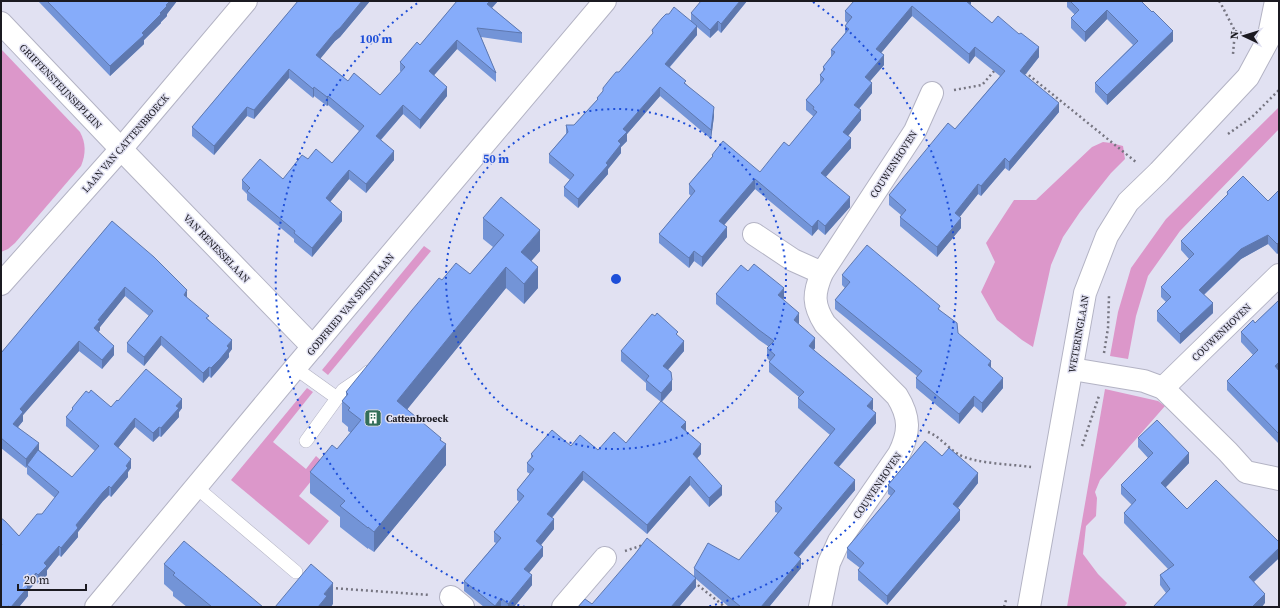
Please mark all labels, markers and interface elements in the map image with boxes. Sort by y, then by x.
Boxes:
north arrow [1224,16,1264,56]
text: 100 m [360,31,393,47]
text: N [1227,31,1242,40]
street label: GRIFFENSTEIJNSEPLEIN [17,41,105,132]
street label: LAAN VAN CATTENBROECK [79,91,172,195]
street label: COUWENHOVEN [867,128,920,200]
text: 50 m [483,151,509,167]
street label: VAN RENESSELAAN [181,211,253,285]
street label: GODFRIED VAN SEIJSTLAAN [304,251,397,358]
centre of rings [609,272,623,286]
street label: WETERINGLAAN [1065,294,1092,374]
street label: COUWENHOVEN [1189,301,1254,364]
building icon: Cattenbroeck [363,408,383,428]
place label: Cattenbroeck [386,412,448,425]
street label: COUWENHOVEN [850,449,905,521]
scale bar [18,566,86,592]
text: 20 m [24,572,50,588]

